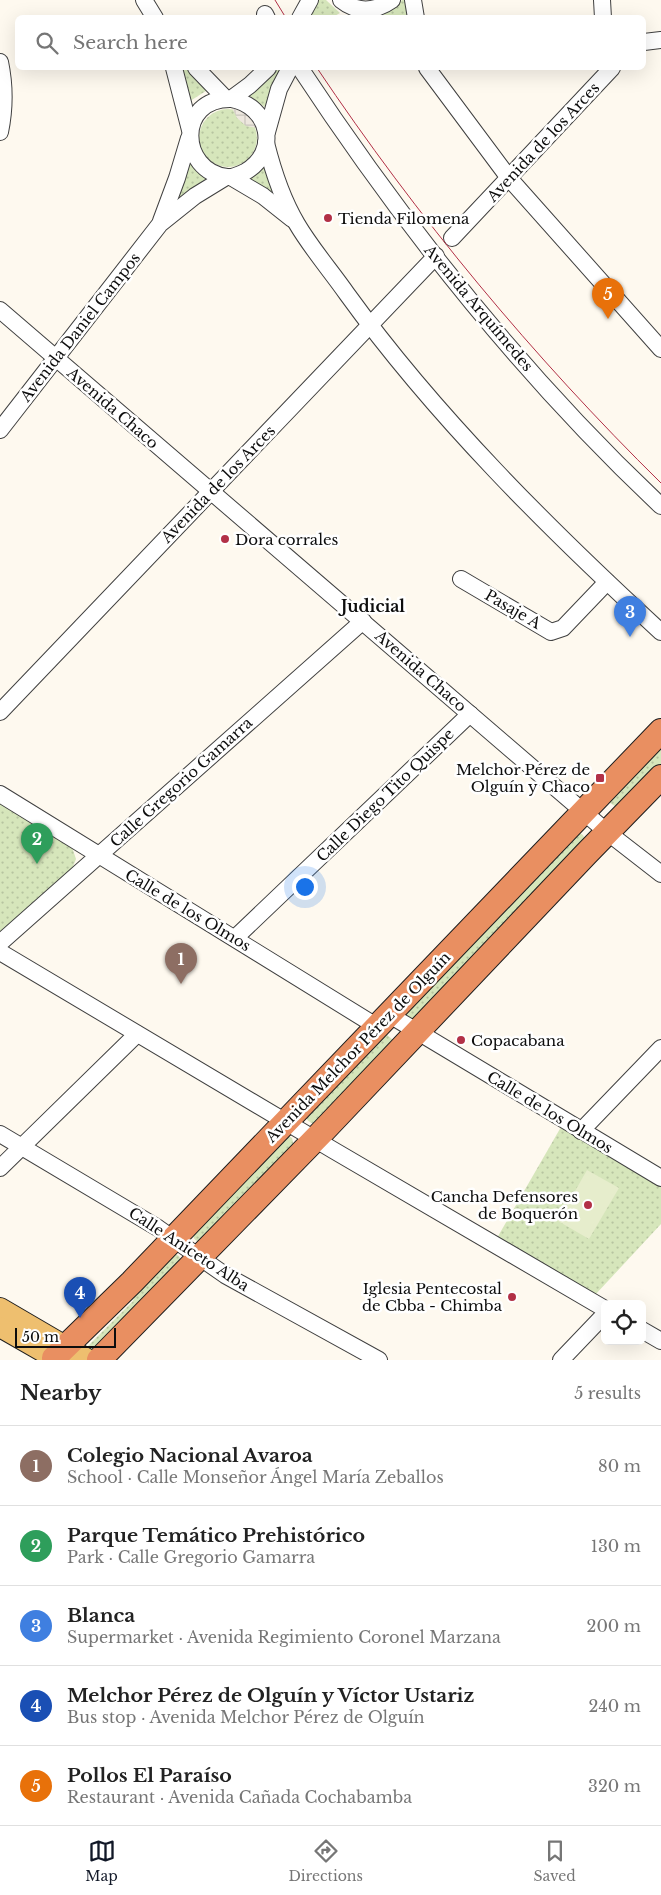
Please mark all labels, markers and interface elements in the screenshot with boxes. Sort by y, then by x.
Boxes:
search box [15,15,646,70]
icon: search [33,29,61,57]
text: Search here [73,31,188,54]
street label: Avenida de los Arces [482,78,603,206]
place label: Tienda Filomena [338,209,470,228]
marker: Tienda Filomena [322,212,334,224]
street label: Avenida Arquímedes [420,240,538,375]
street label: Avenida Daniel Campos [15,248,144,406]
pin: 5 [592,278,624,319]
street label: Avenida Chaco [63,363,163,453]
street label: Avenida de los Arces [156,421,279,548]
place label: Dora corrales [235,530,339,549]
marker: Dora corrales [219,533,231,545]
street label: Pasaje A [481,585,545,633]
district label: Judicial [338,596,405,616]
pin: 3 [614,596,646,637]
street label: Avenida Chaco [371,626,471,716]
street label: Calle Gregorio Gamarra [106,713,257,851]
street label: Calle Diego Tito Quispe [312,724,458,866]
place label: Melchor Pérez de Olguín y Chaco [456,760,590,796]
marker: Melchor Pérez de Olguín y Chaco [594,772,606,784]
pin: 2 [21,823,53,864]
street label: Calle de los Olmos [122,865,255,955]
your location [292,874,318,900]
pin: 1 [165,943,197,984]
street label: Avenida Melchor Pérez de Olguín [261,948,454,1147]
place label: Copacabana [471,1031,565,1050]
marker: Copacabana [455,1034,467,1046]
street label: Calle de los Olmos [484,1067,617,1157]
place label: Cancha Defensores de Boquerón [431,1187,578,1223]
marker: Cancha Defensores de Boquerón [582,1199,594,1211]
street label: Calle Aniceto Alba [125,1203,253,1295]
pin: 4 [64,1277,96,1318]
place label: Iglesia Pentecostal de Cbba - Chimba [362,1279,503,1315]
marker: Iglesia Pentecostal de Cbba - Chimba [506,1291,518,1303]
map controls [601,1300,646,1345]
button: locate [601,1300,646,1345]
scale bar [15,1325,116,1348]
text: 50 m [22,1328,59,1346]
text: Nearby [20,1380,101,1406]
text: 5 results [574,1383,641,1403]
text: Colegio Nacional Avaroa [67,1444,313,1467]
text: 1 [33,1456,39,1476]
text: 80 m [598,1456,641,1476]
text: School · Calle Monseñor Ángel María Zeballos [67,1467,444,1487]
text: Parque Temático Prehistórico [67,1524,365,1547]
text: 2 [31,1536,41,1556]
text: 130 m [591,1536,641,1556]
text: Park · Calle Gregorio Gamarra [67,1547,315,1567]
text: Blanca [67,1604,135,1627]
text: 3 [31,1616,41,1636]
text: 200 m [587,1616,641,1636]
text: Supermarket · Avenida Regimiento Coronel Marzana [67,1627,501,1647]
text: Melchor Pérez de Olguín y Víctor Ustariz [67,1684,474,1707]
text: 4 [31,1696,41,1716]
text: 240 m [589,1696,641,1716]
text: Bus stop · Avenida Melchor Pérez de Olguín [67,1707,425,1727]
text: Pollos El Paraíso [67,1764,232,1787]
text: 5 [31,1776,41,1796]
text: 320 m [588,1776,641,1796]
text: Restaurant · Avenida Cañada Cochabamba [67,1787,412,1807]
tab: Map [85,1837,118,1885]
tab: Directions [288,1837,363,1885]
tab: Saved [533,1837,576,1885]

